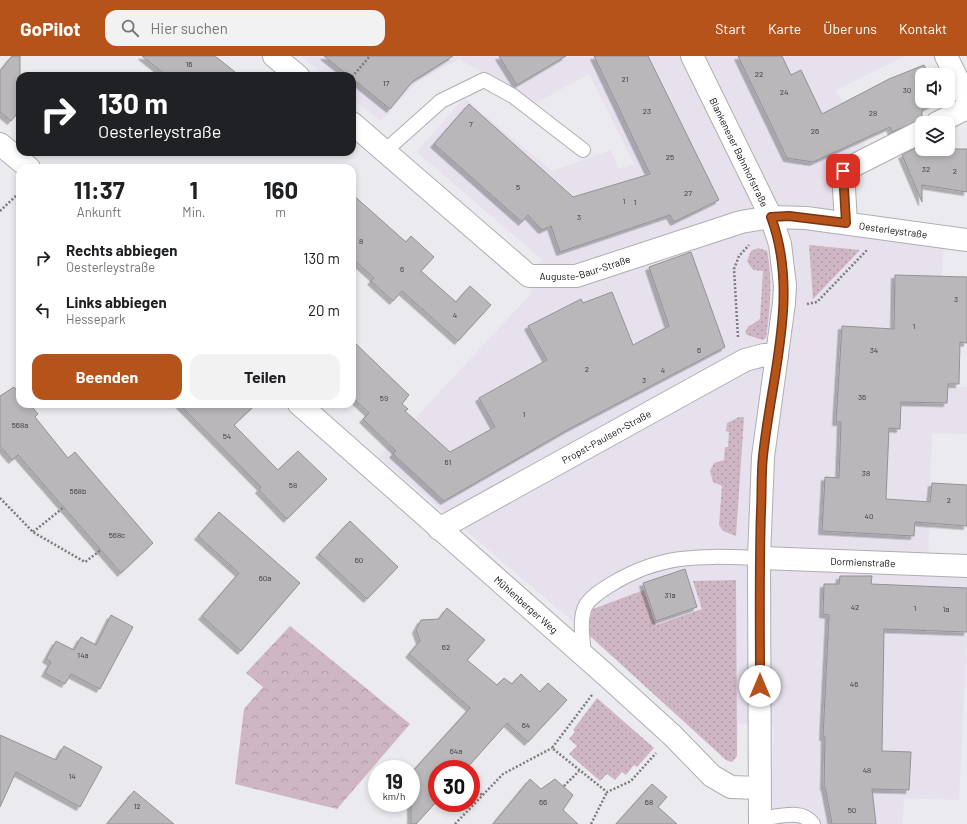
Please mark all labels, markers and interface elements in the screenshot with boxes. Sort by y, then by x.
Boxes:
search box [105,10,385,46]
text: GoPilot [20,17,81,40]
icon: search [119,17,141,39]
text: Hier suchen [151,19,228,37]
text: Start [715,20,746,37]
text: Karte [768,20,801,37]
text: Über uns [823,20,877,37]
text: Kontakt [899,20,947,37]
house number: 16 [186,59,192,69]
map controls [915,68,955,156]
button: sound [915,68,955,108]
house number: 22 [755,69,763,79]
house number: 21 [622,74,629,84]
house number: 17 [383,78,390,88]
house number: 30 [903,85,911,95]
text: 130 m [98,86,168,120]
house number: 24 [780,87,788,97]
icon: right [32,88,84,140]
street label: Blankeneser Bahnhofstraße [707,96,771,209]
house number: 23 [643,106,651,116]
house number: 28 [869,108,877,118]
button: layers [915,116,955,156]
house number: 7 [469,119,473,129]
text: Oesterleystraße [98,120,221,142]
house number: 26 [811,126,819,136]
house number: 25 [666,152,674,162]
pin [826,154,860,188]
icon: arrive [832,160,854,182]
house number: 32 [922,164,930,174]
house number: 2 [953,166,957,176]
text: 11:37 [74,175,125,204]
text: 1 [190,175,198,204]
text: 160 [263,175,298,204]
house number: 5 [516,182,520,192]
house number: 27 [684,188,692,198]
house number: 1 [623,196,626,206]
house number: 1 [634,197,637,207]
text: Ankunft [77,204,122,220]
text: Min. [182,204,205,220]
text: m [275,204,286,220]
house number: 3 [577,212,581,222]
street label: Oesterleystraße [858,219,928,241]
house number: 8 [359,236,363,246]
text: Rechts abbiegen [66,241,177,259]
icon: right [32,247,54,269]
text: 130 m [303,249,340,267]
street label: Auguste-Baur-Straße [539,253,632,282]
text: Oesterleystraße [66,259,155,275]
house number: 6 [400,264,404,274]
text: Links abbiegen [66,293,167,311]
house number: 3 [954,294,958,304]
icon: left [32,299,54,321]
text: 20 m [308,301,340,319]
house number: 4 [453,310,457,320]
text: Hessepark [66,311,126,327]
house number: 1 [913,321,916,331]
house number: 6 [697,345,701,355]
house number: 34 [870,345,878,355]
button: Beenden [32,354,182,400]
button: Teilen [190,354,340,400]
house number: 2 [585,364,589,374]
house number: 4 [661,365,665,375]
house number: 3 [642,375,646,385]
house number: 36 [858,392,866,402]
house number: 59 [380,393,388,403]
street label: Propst-Paulsen-Straße [559,407,653,466]
house number: 1 [523,409,526,419]
house number: 568a [12,420,28,430]
house number: 54 [223,431,231,441]
house number: 61 [445,457,452,467]
house number: 38 [862,468,870,478]
house number: 58 [289,480,297,490]
house number: 568b [70,486,86,496]
house number: 2 [947,495,951,505]
house number: 40 [865,511,873,521]
house number: 568c [109,530,125,540]
house number: 60 [355,555,363,565]
street label: Dormienstraße [830,555,896,569]
house number: 60a [259,573,271,583]
street label: Mühlenberger Weg [492,573,560,636]
house number: 31a [665,590,675,600]
house number: 42 [851,602,859,612]
house number: 1 [914,603,917,613]
house number: 1a [943,604,949,614]
house number: 62 [442,642,450,652]
house number: 14a [77,650,89,660]
position arrow [739,665,781,707]
house number: 46 [850,679,858,689]
house number: 64 [522,720,530,730]
house number: 64a [450,746,462,756]
speed limit sign: 30 [428,760,480,812]
house number: 48 [863,765,871,775]
text: 19 [385,769,403,793]
house number: 14 [68,771,76,781]
text: km/h [383,790,405,802]
house number: 66 [539,797,547,807]
house number: 68 [645,797,653,807]
house number: 12 [133,801,141,811]
house number: 50 [848,805,856,815]

